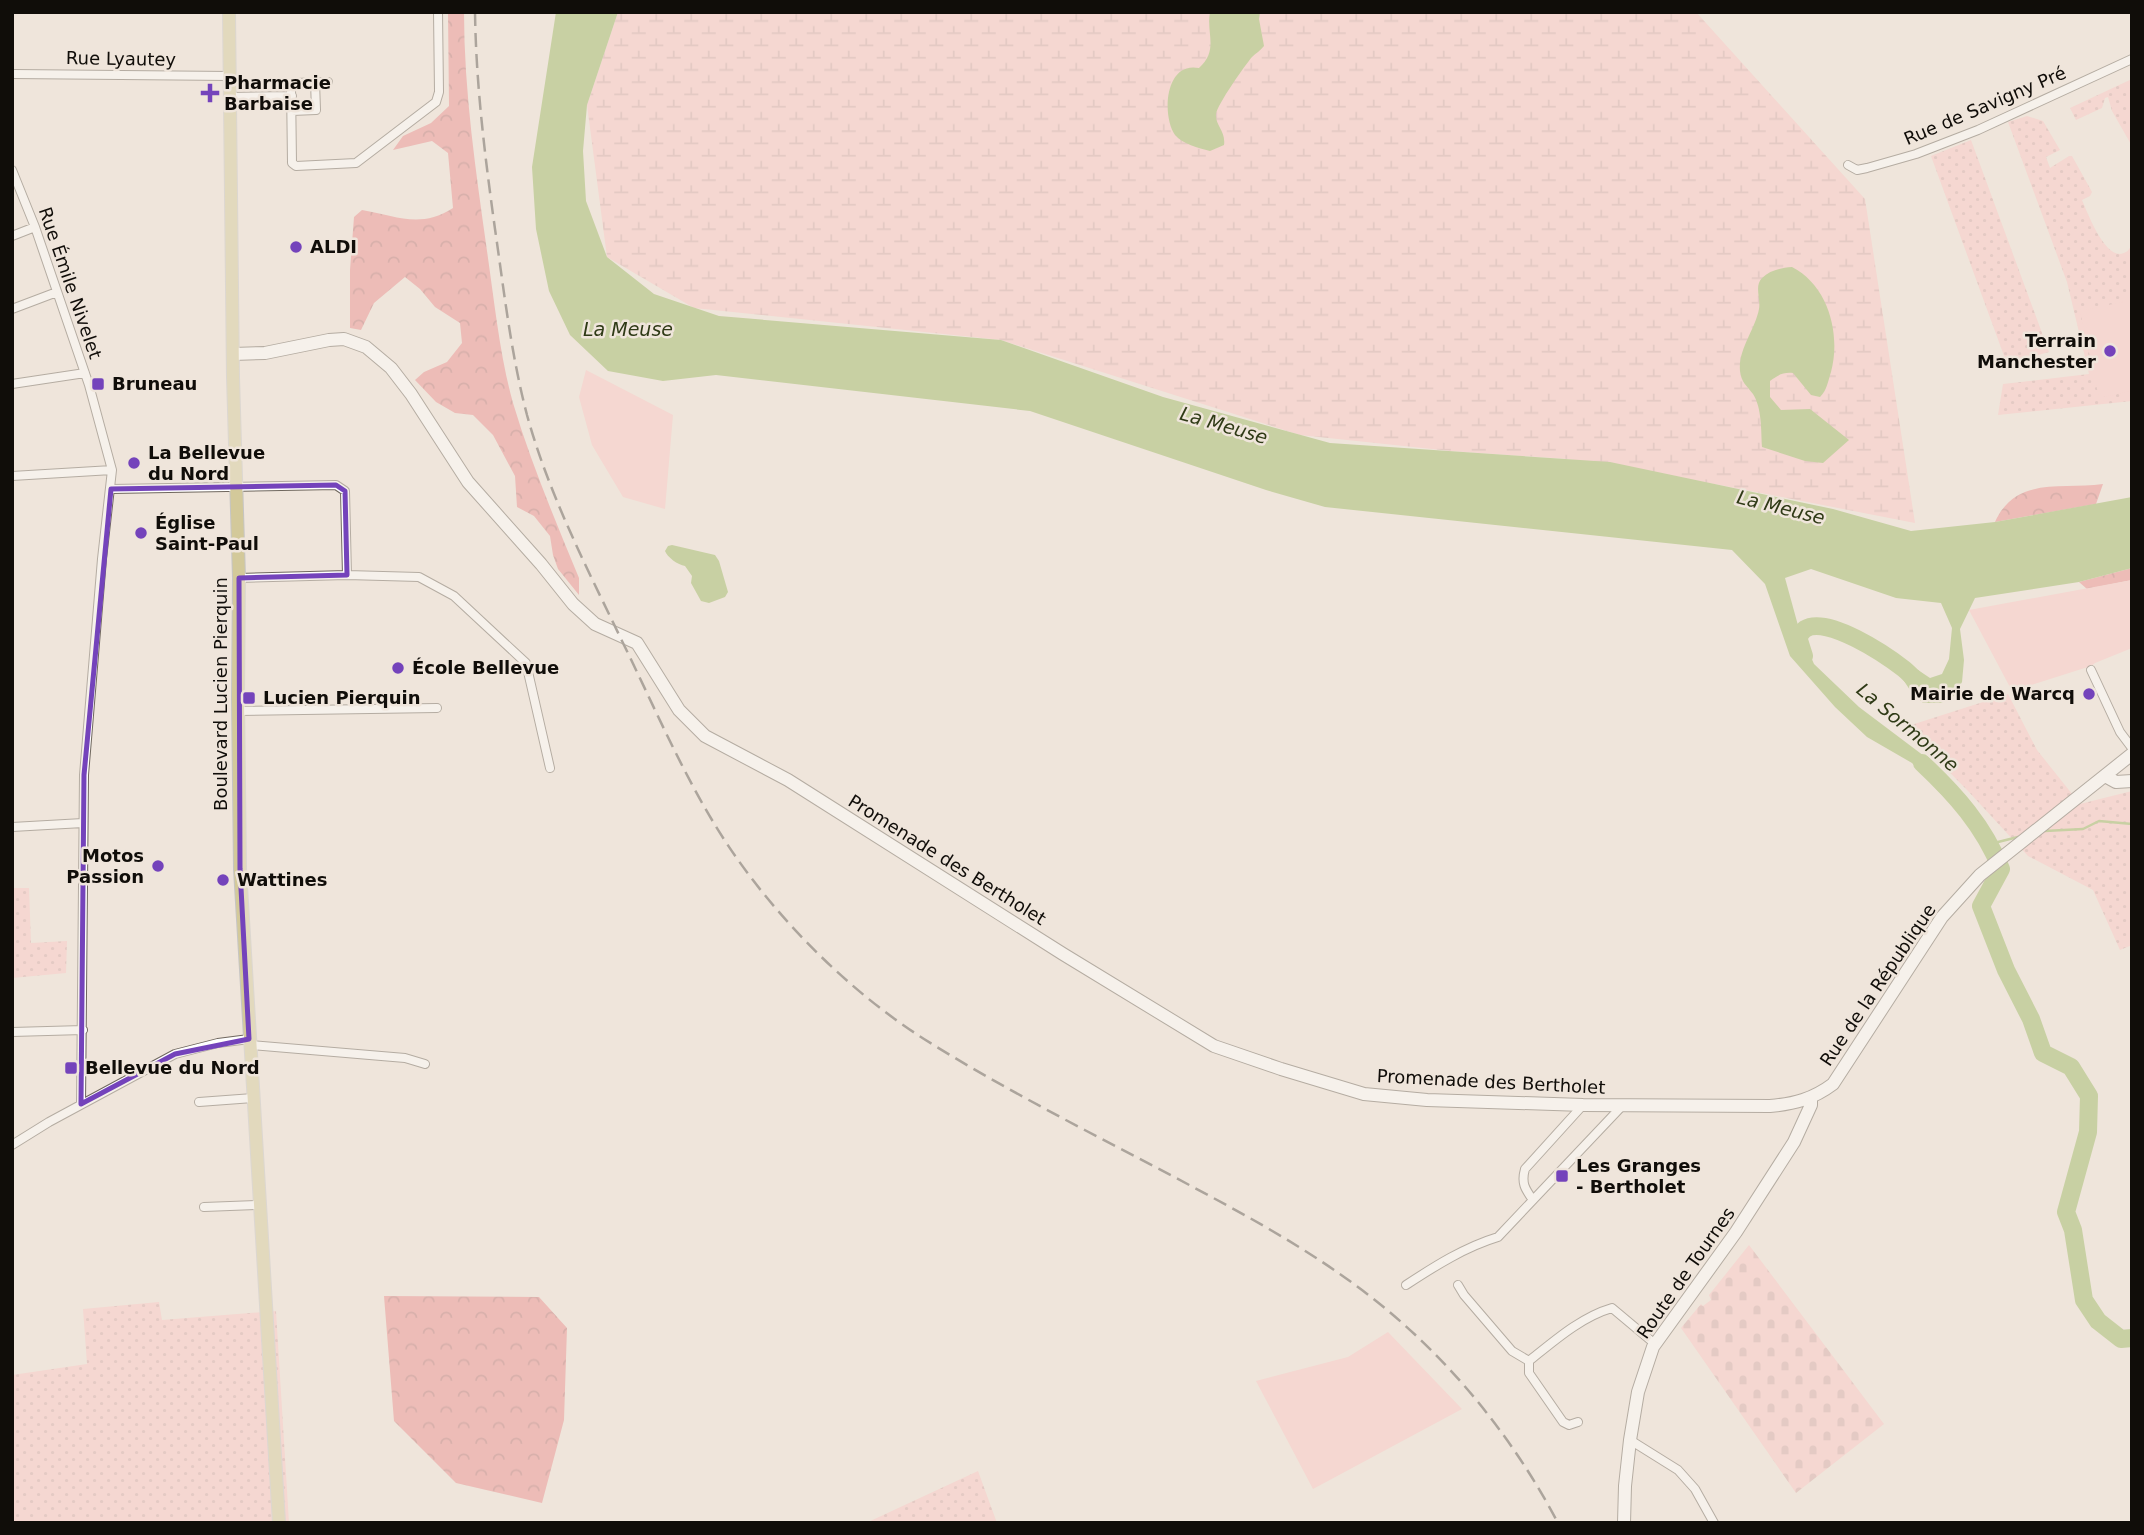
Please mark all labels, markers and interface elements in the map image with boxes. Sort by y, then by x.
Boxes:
street label: Rue Lyautey [66,47,177,70]
street label: Rue de Savigny Pré [1901,62,2069,149]
place label: Pharmacie Barbaise [224,72,331,114]
marker: Pharmacie Barbaise [202,85,218,101]
street label: Rue Émile Nivelet [35,204,106,361]
place label: ALDI [310,236,357,257]
marker: ALDI [288,239,304,255]
water label: La Meuse [583,318,673,340]
place label: Terrain Manchester [1977,330,2096,372]
marker: Terrain Manchester [2102,343,2118,359]
place label: Bruneau [112,373,197,394]
marker: Bruneau [90,376,106,392]
water label: La Meuse [1178,402,1270,448]
place label: La Bellevue du Nord [148,442,265,484]
marker: La Bellevue du Nord [126,455,142,471]
water label: La Meuse [1735,485,1827,529]
place label: Église Saint-Paul [155,512,259,554]
marker: Église Saint-Paul [133,525,149,541]
street label: Boulevard Lucien Pierquin [210,577,231,811]
place label: École Bellevue [412,657,559,678]
marker: École Bellevue [390,660,406,676]
water label: La Sormonne [1853,678,1963,776]
place label: Mairie de Warcq [1910,683,2075,704]
marker: Mairie de Warcq [2081,686,2097,702]
place label: Lucien Pierquin [263,687,421,708]
marker: Lucien Pierquin [241,690,257,706]
street label: Promenade des Bertholet [845,790,1050,929]
place label: Motos Passion [66,845,144,887]
marker: Motos Passion [150,858,166,874]
place label: Wattines [237,869,327,890]
marker: Wattines [215,872,231,888]
street label: Rue de la République [1816,900,1940,1070]
place label: Bellevue du Nord [85,1057,260,1078]
marker: Bellevue du Nord [63,1060,79,1076]
street label: Promenade des Bertholet [1376,1065,1606,1098]
place label: Les Granges - Bertholet [1576,1155,1701,1197]
marker: Les Granges - Bertholet [1554,1168,1570,1184]
street label: Route de Tournes [1632,1203,1739,1342]

